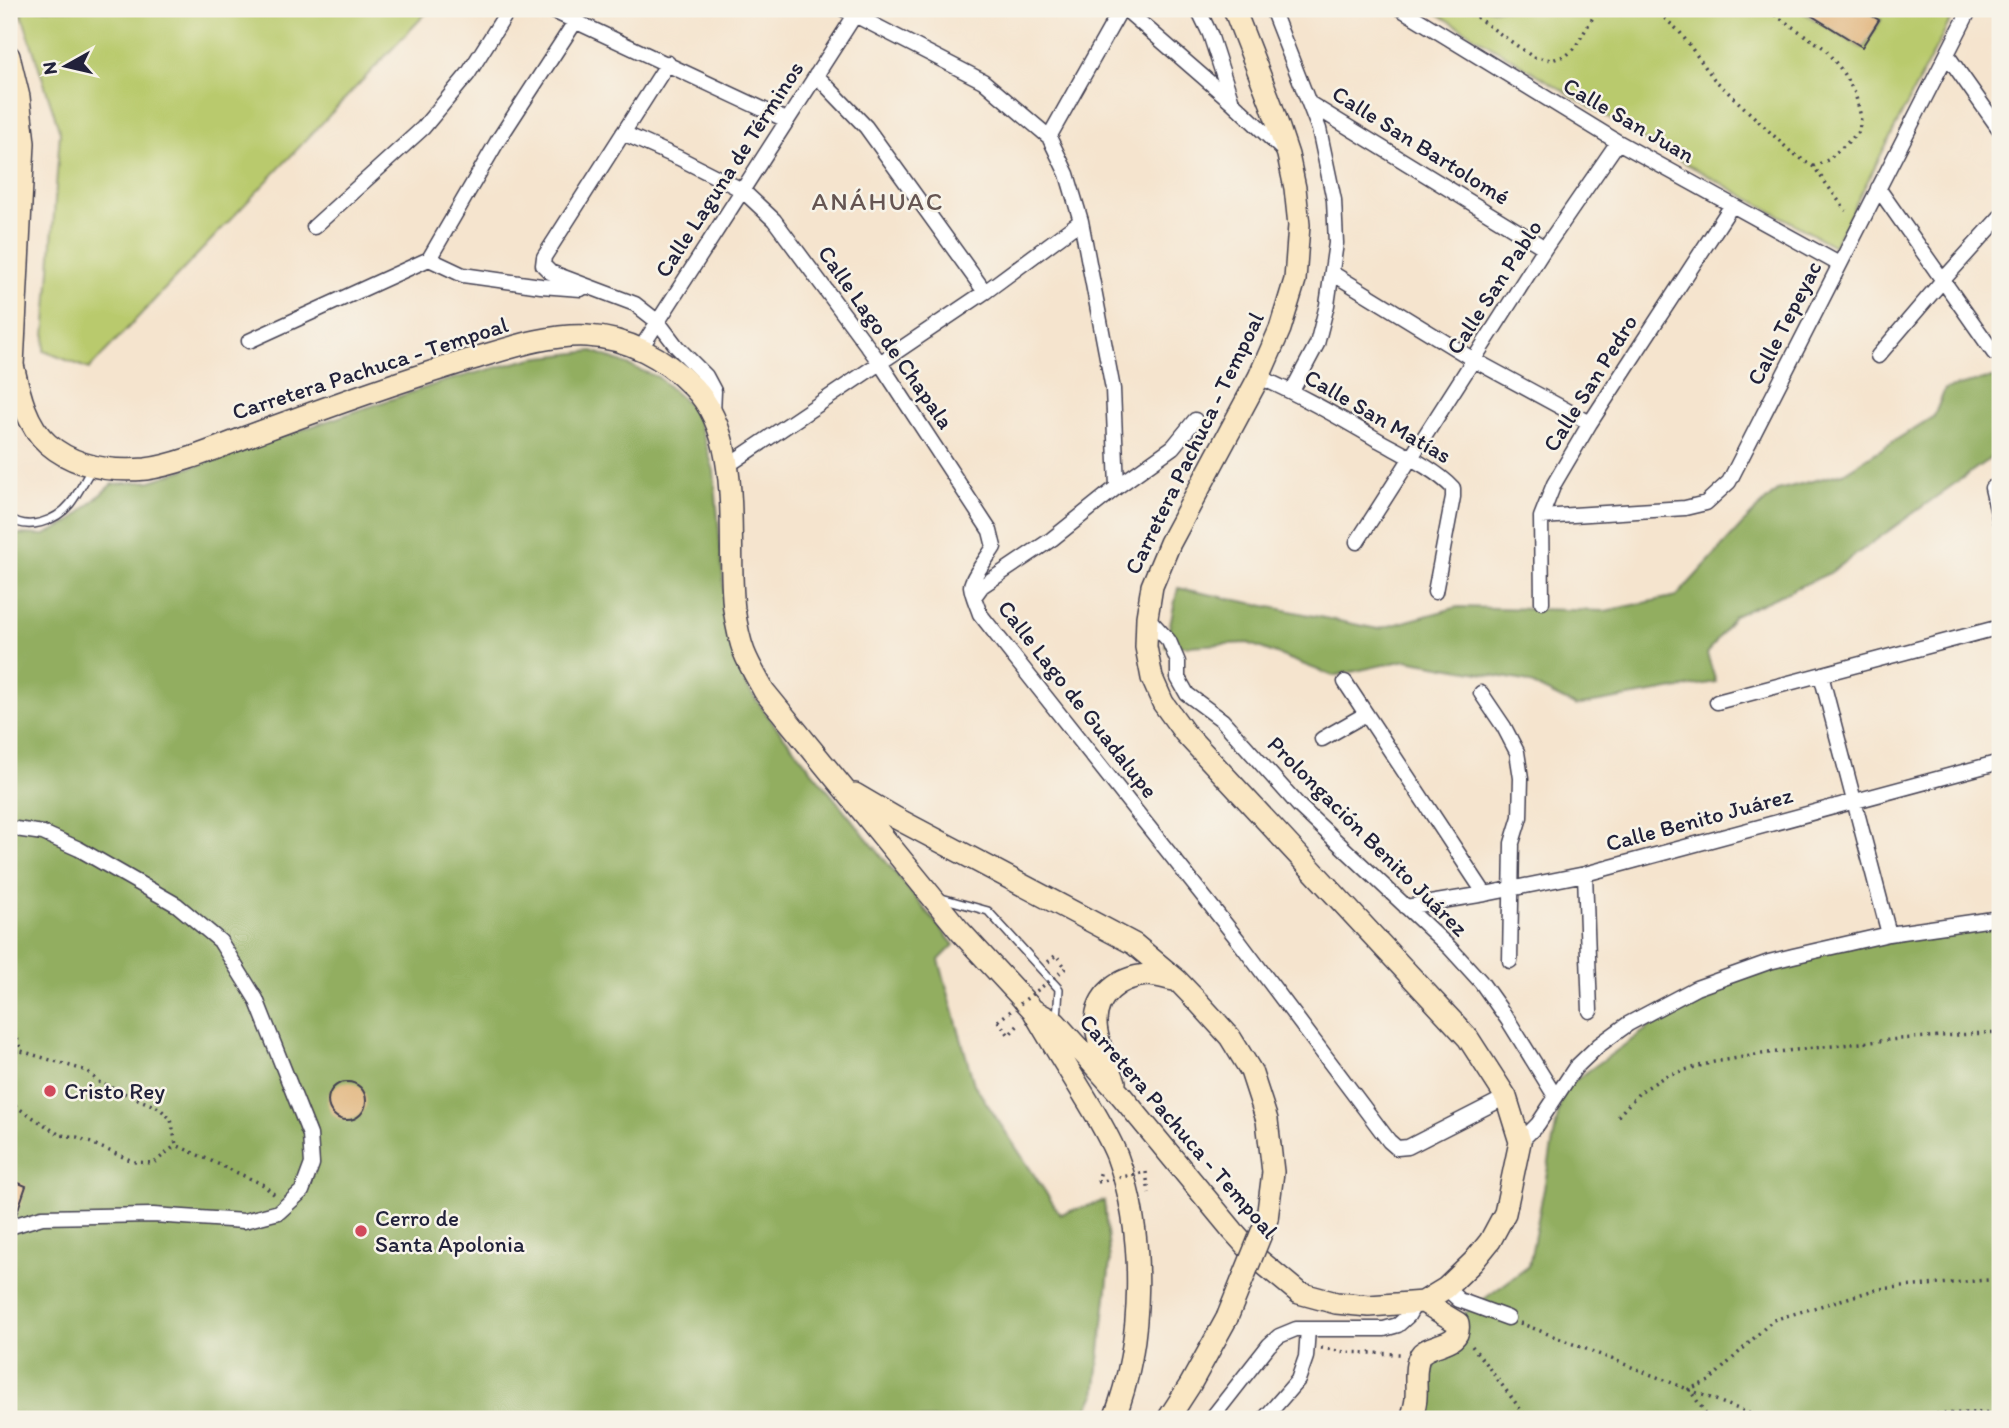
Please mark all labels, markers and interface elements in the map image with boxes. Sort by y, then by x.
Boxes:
north arrow [32,32,102,102]
street label: Calle Laguna de Términos [649,56,809,282]
text: N [37,60,62,76]
street label: Calle San Juan [1558,71,1700,169]
street label: Calle San Bartolomé [1327,79,1515,211]
district label: ANÁHUAC [812,185,944,217]
street label: Calle San Pablo [1440,215,1548,359]
street label: Calle Lago de Chapala [812,240,960,434]
street label: Calle Tepeyac [1741,256,1827,390]
street label: Carretera Pachuca - Tempoal [1118,307,1270,579]
street label: Calle San Pedro [1537,309,1643,457]
street label: Carretera Pachuca - Tempoal [228,310,512,426]
street label: Calle San Matías [1300,363,1456,469]
street label: Calle Lago de Guadalupe [992,594,1164,804]
street label: Prolongación Benito Juárez [1262,730,1474,942]
street label: Calle Benito Juárez [1602,781,1796,857]
street label: Carretera Pachuca - Tempoal [1074,1008,1285,1244]
place label: Cristo Rey [64,1077,165,1105]
marker: Cristo Rey [42,1083,58,1099]
place label: Cerro de Santa Apolonia [375,1204,525,1258]
marker: Cerro de Santa Apolonia [353,1223,369,1239]

